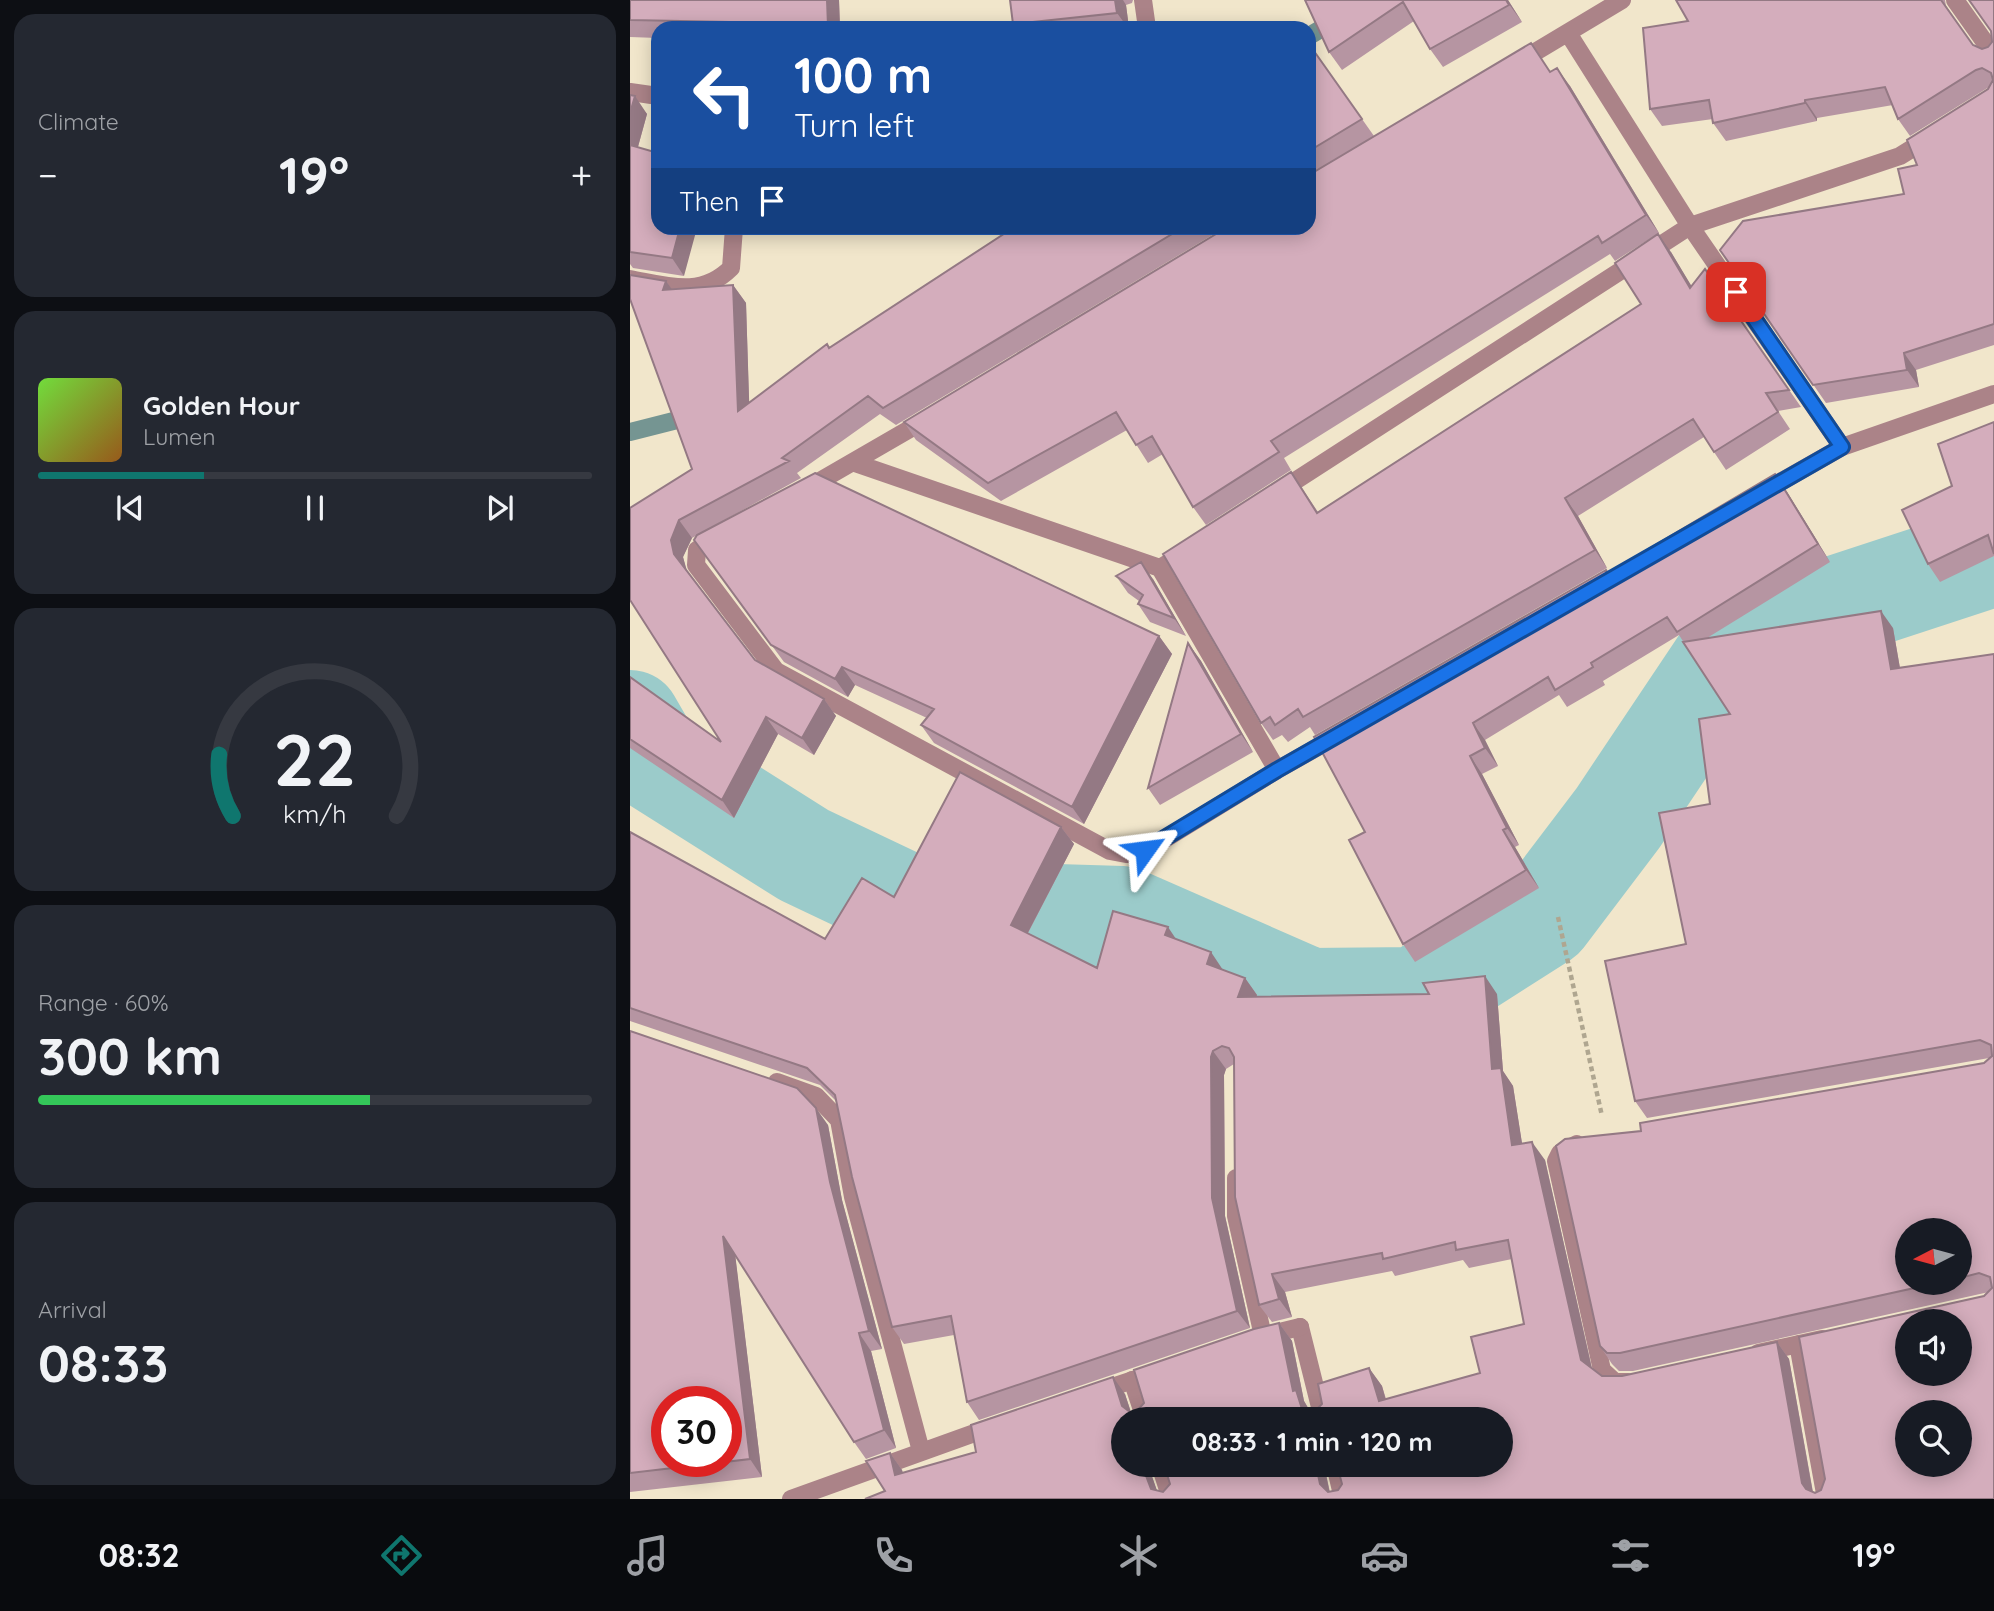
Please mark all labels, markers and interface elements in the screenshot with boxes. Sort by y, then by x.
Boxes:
text: 100 m [794,44,932,105]
icon: left [679,49,770,140]
text: Turn left [794,105,915,145]
text: Climate [38,107,119,136]
text: 19° [279,142,349,207]
text: − [38,151,58,199]
text: + [571,151,592,199]
icon: arrive [753,182,791,220]
text: Then [679,185,739,218]
pin [1706,262,1766,322]
icon: arrive [1717,273,1755,311]
text: Golden Hour [143,389,300,422]
text: Lumen [143,422,216,451]
icon: previous [111,489,149,527]
icon: pause [296,489,334,527]
icon: next [481,489,519,527]
text: 22 [274,713,356,804]
text: km/h [283,797,347,828]
position arrow [1108,813,1182,887]
text: Range · 60% [38,988,169,1017]
text: 300 km [38,1023,222,1088]
north arrow [1895,1218,1972,1295]
map controls [1895,1218,1972,1477]
text: Arrival [38,1295,107,1324]
button: sound [1895,1309,1972,1386]
text: 08:33 [38,1330,168,1395]
speed limit sign: 30 [651,1386,742,1477]
button: search [1895,1400,1972,1477]
text: 08:33 · 1 min · 120 m [1191,1425,1433,1458]
icon: directions [377,1531,426,1580]
icon: music [623,1531,672,1580]
icon: phone [869,1531,918,1580]
icon: climate [1114,1531,1163,1580]
icon: car [1360,1531,1409,1580]
icon: filters [1606,1531,1655,1580]
text: 08:32 [98,1535,180,1575]
text: 19° [1852,1535,1895,1575]

